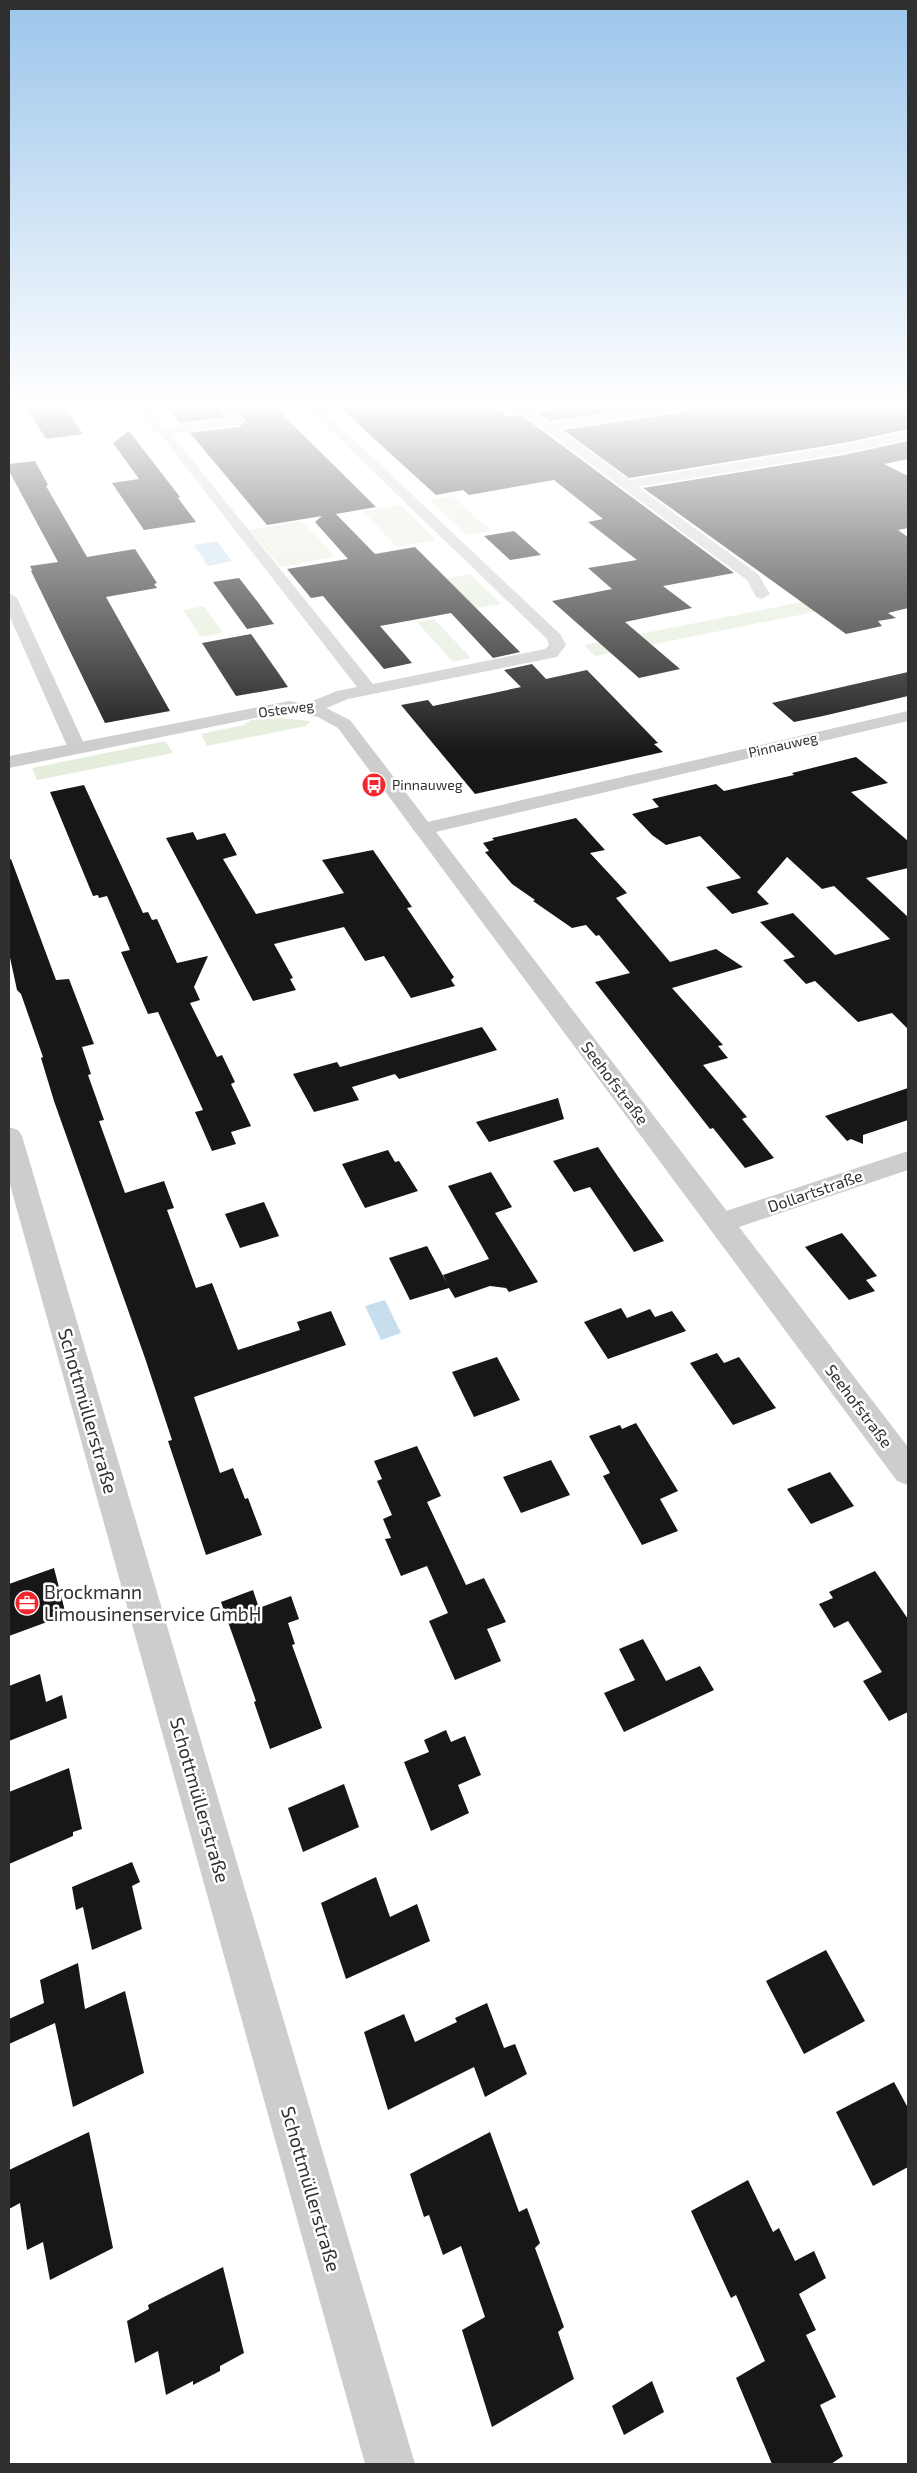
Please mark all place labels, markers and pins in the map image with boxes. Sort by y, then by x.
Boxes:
bus stop icon: Pinnauweg [361,772,387,798]
place label: Pinnauweg [392,776,463,793]
place label: Brockmann Limousinenservice GmbH [44,1580,261,1625]
office icon: Brockmann Limousinenservice GmbH [14,1590,40,1616]

